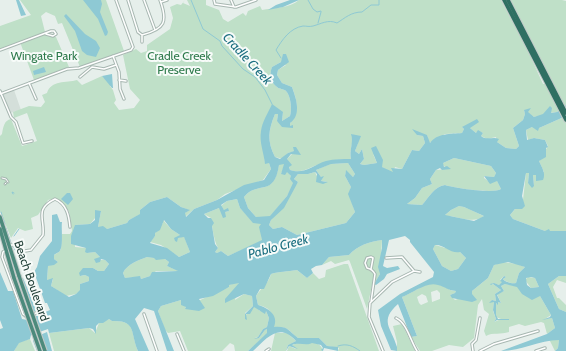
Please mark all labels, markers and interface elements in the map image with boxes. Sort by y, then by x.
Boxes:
water label: Cradle Creek [219,30,275,88]
park label: Wingate Park [11,49,77,63]
park label: Cradle Creek Preserve [147,49,211,77]
water label: Pablo Creek [246,231,310,263]
street label: Beach Boulevard [10,239,52,323]

